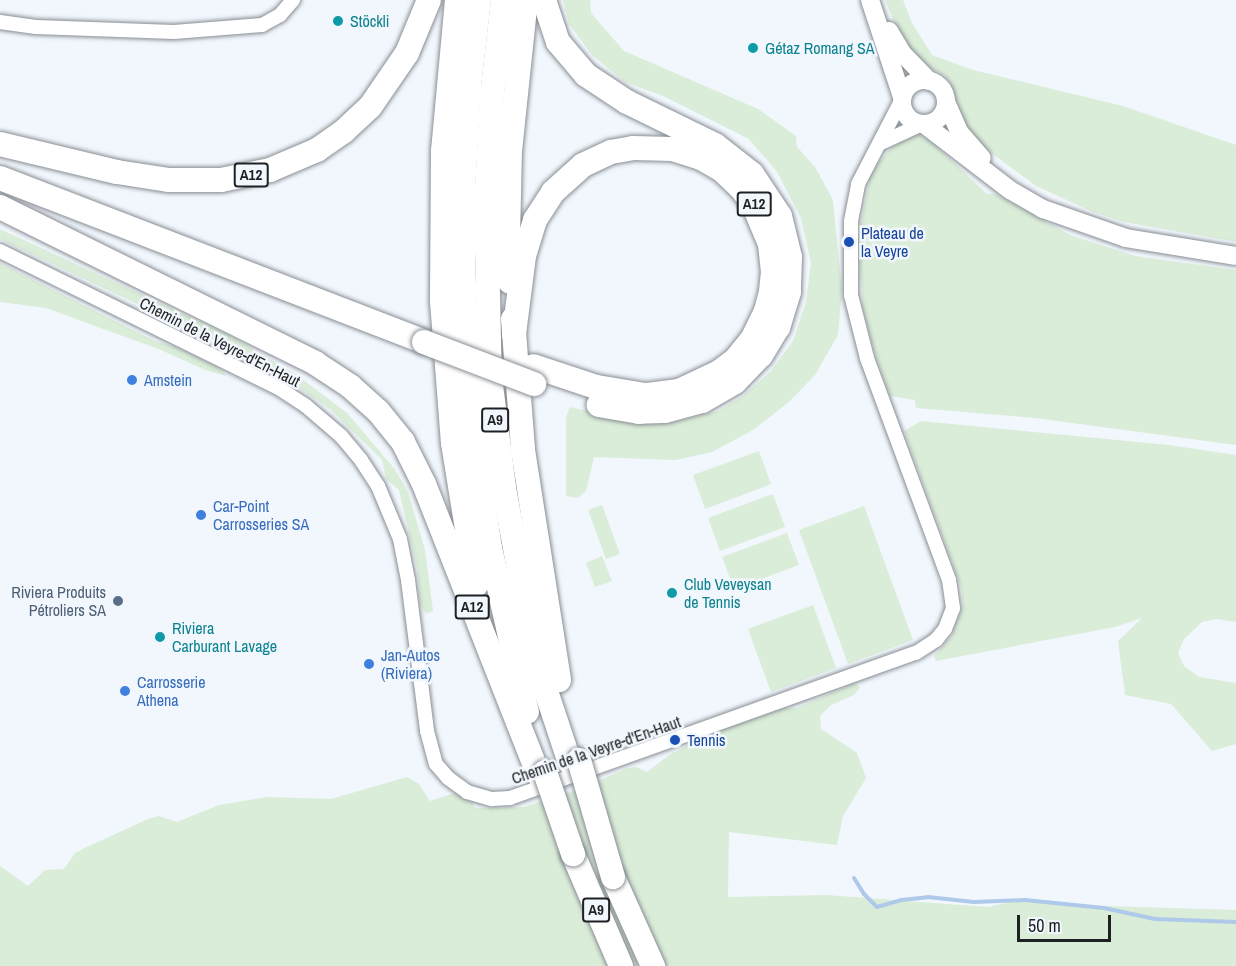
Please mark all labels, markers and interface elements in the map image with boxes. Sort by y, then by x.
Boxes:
place label: Stöckli [350,11,389,31]
marker: Stöckli [331,14,345,28]
place label: Gétaz Romang SA [765,38,874,58]
marker: Gétaz Romang SA [746,41,760,55]
road number: A12 [233,163,269,187]
road number: A12 [736,192,772,216]
place label: Plateau de la Veyre [861,223,924,261]
marker: Plateau de la Veyre [842,235,856,249]
street label: Chemin de la Veyre-d'En-Haut [137,293,303,391]
place label: Amstein [144,370,192,390]
marker: Amstein [125,373,139,387]
road number: A9 [480,408,510,432]
place label: Car-Point Carrosseries SA [213,496,309,534]
marker: Car-Point Carrosseries SA [194,508,208,522]
place label: Club Veveysan de Tennis [684,574,772,612]
place label: Riviera Produits Pétroliers SA [11,582,106,620]
marker: Club Veveysan de Tennis [665,586,679,600]
marker: Riviera Produits Pétroliers SA [111,594,125,608]
road number: A12 [454,595,490,619]
place label: Riviera Carburant Lavage [172,618,277,656]
marker: Riviera Carburant Lavage [153,630,167,644]
place label: Jan-Autos (Riviera) [381,645,440,683]
marker: Jan-Autos (Riviera) [362,657,376,671]
place label: Carrosserie Athena [137,672,206,710]
marker: Carrosserie Athena [118,684,132,698]
street label: Chemin de la Veyre-d'En-Haut [509,712,683,788]
place label: Tennis [687,730,726,750]
marker: Tennis [668,733,682,747]
road number: A9 [581,898,611,922]
scale bar [1020,903,1114,941]
text: 50 m [1028,913,1061,938]

